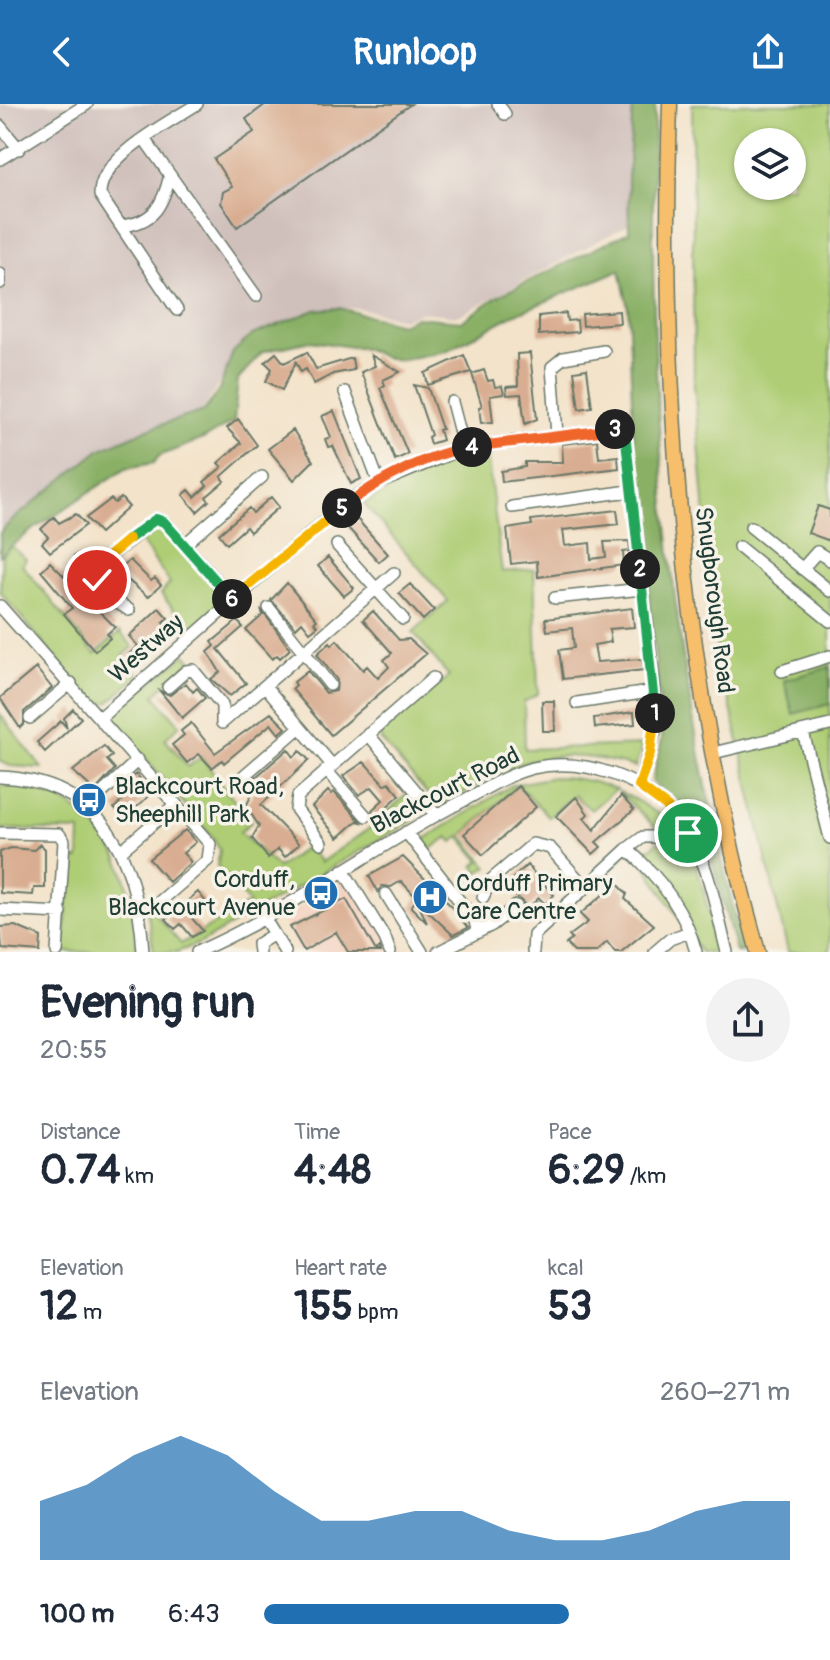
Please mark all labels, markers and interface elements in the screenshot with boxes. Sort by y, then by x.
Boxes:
icon: back [40,30,84,74]
text: Runloop [353,30,477,75]
icon: share [746,30,790,74]
map controls [734,128,806,200]
button: layers [734,128,806,200]
pin: 3 [595,409,635,449]
text: 3 [609,415,621,443]
pin: 4 [452,427,492,467]
text: 4 [466,433,478,461]
pin: 5 [322,488,362,528]
text: 5 [336,494,348,522]
street label: Snugborough Road [689,505,740,695]
pin [63,546,131,614]
pin: 2 [620,549,660,589]
text: 2 [634,555,646,583]
icon: check [75,558,119,602]
pin: 6 [212,579,252,619]
text: 6 [226,585,238,613]
street label: Westway [103,608,190,689]
pin: 1 [635,693,675,733]
text: 1 [651,699,659,727]
street label: Blackcourt Road [366,741,524,840]
place label: Blackcourt Road, Sheephill Park [115,772,284,829]
bus stop icon: Blackcourt Road, Sheephill Park [70,781,108,819]
pin [654,799,722,867]
icon: arrive [666,811,710,855]
place label: Corduff, Blackcourt Avenue [108,865,295,922]
place label: Corduff Primary Care Centre [456,869,613,926]
bus stop icon: Corduff, Blackcourt Avenue [302,874,340,912]
hospital icon: Corduff Primary Care Centre [411,878,449,916]
text: Evening run [40,976,255,1031]
button: share [706,978,790,1062]
text: 20:55 [40,1034,107,1066]
text: Distance [40,1118,120,1146]
text: Time [294,1118,340,1146]
text: Pace [548,1118,592,1146]
text: 0.74 [40,1146,120,1195]
text: 4:48 [294,1146,371,1195]
text: 6:29 [548,1146,625,1195]
text: km [120,1162,154,1190]
text: /km [625,1162,666,1190]
text: Elevation [40,1254,124,1282]
text: Heart rate [294,1254,387,1282]
text: kcal [548,1254,584,1282]
text: 12 [40,1282,78,1331]
text: 155 [294,1282,353,1331]
text: 53 [548,1282,592,1331]
text: m [78,1298,102,1326]
text: bpm [353,1298,399,1326]
text: Elevation [40,1376,139,1408]
text: 260–271 m [660,1376,790,1408]
text: 100 m [40,1598,114,1630]
text: 6:43 [168,1598,220,1630]

